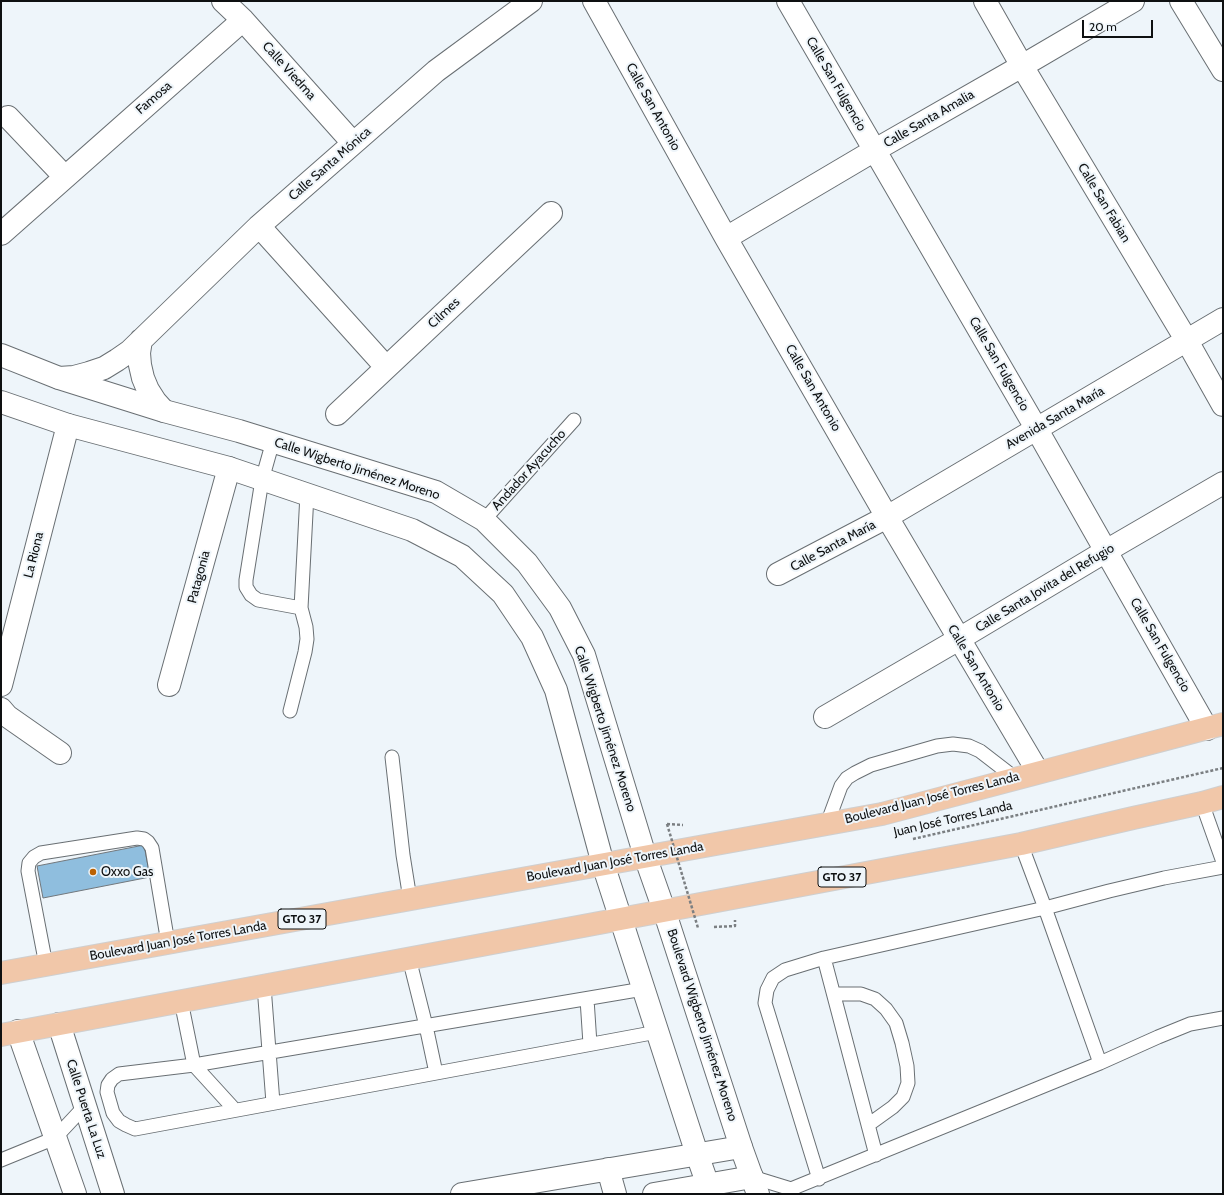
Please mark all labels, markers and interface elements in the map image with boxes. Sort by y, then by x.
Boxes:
scale bar [1084,12,1155,38]
text: 20 m [1089,19,1117,34]
street label: Calle San Fulgencio [803,34,869,134]
street label: Calle Viedma [259,39,319,103]
street label: Calle San Antonio [622,60,684,154]
street label: Famosa [133,78,175,118]
street label: Calle Santa Amalia [881,87,977,151]
street label: Calle Santa Mónica [286,124,374,204]
street label: Calle San Fabian [1074,161,1134,245]
street label: Cilmes [425,294,463,332]
street label: Calle San Fulgencio [966,314,1032,414]
street label: Calle San Antonio [782,342,844,434]
street label: Avenida Santa María [1003,383,1107,453]
street label: Andador Ayacucho [489,426,569,514]
street label: Calle Wigberto Jiménez Moreno [272,435,442,503]
street label: Calle Santa María [788,517,878,575]
street label: La Riona [21,530,47,580]
street label: Calle Santa Jovita del Refugio [973,540,1117,636]
street label: Patagonia [184,549,214,605]
street label: Calle San Fulgencio [1127,595,1193,695]
street label: Calle San Antonio [944,622,1008,714]
street label: Calle Wigberto Jiménez Moreno [571,644,639,814]
street label: Boulevard Juan José Torres Landa [843,769,1021,827]
street label: Juan José Torres Landa [892,798,1014,840]
street label: Boulevard Juan José Torres Landa [525,839,705,885]
place label: Oxxo Gas [101,864,153,880]
marker: Oxxo Gas [88,867,98,877]
road number: GTO 37 [818,867,866,887]
road number: GTO 37 [278,909,326,929]
street label: Boulevard Juan José Torres Landa [88,918,268,964]
street label: Boulevard Wigberto Jiménez Moreno [663,927,741,1123]
street label: Calle Puerta La Luz [63,1057,109,1161]

